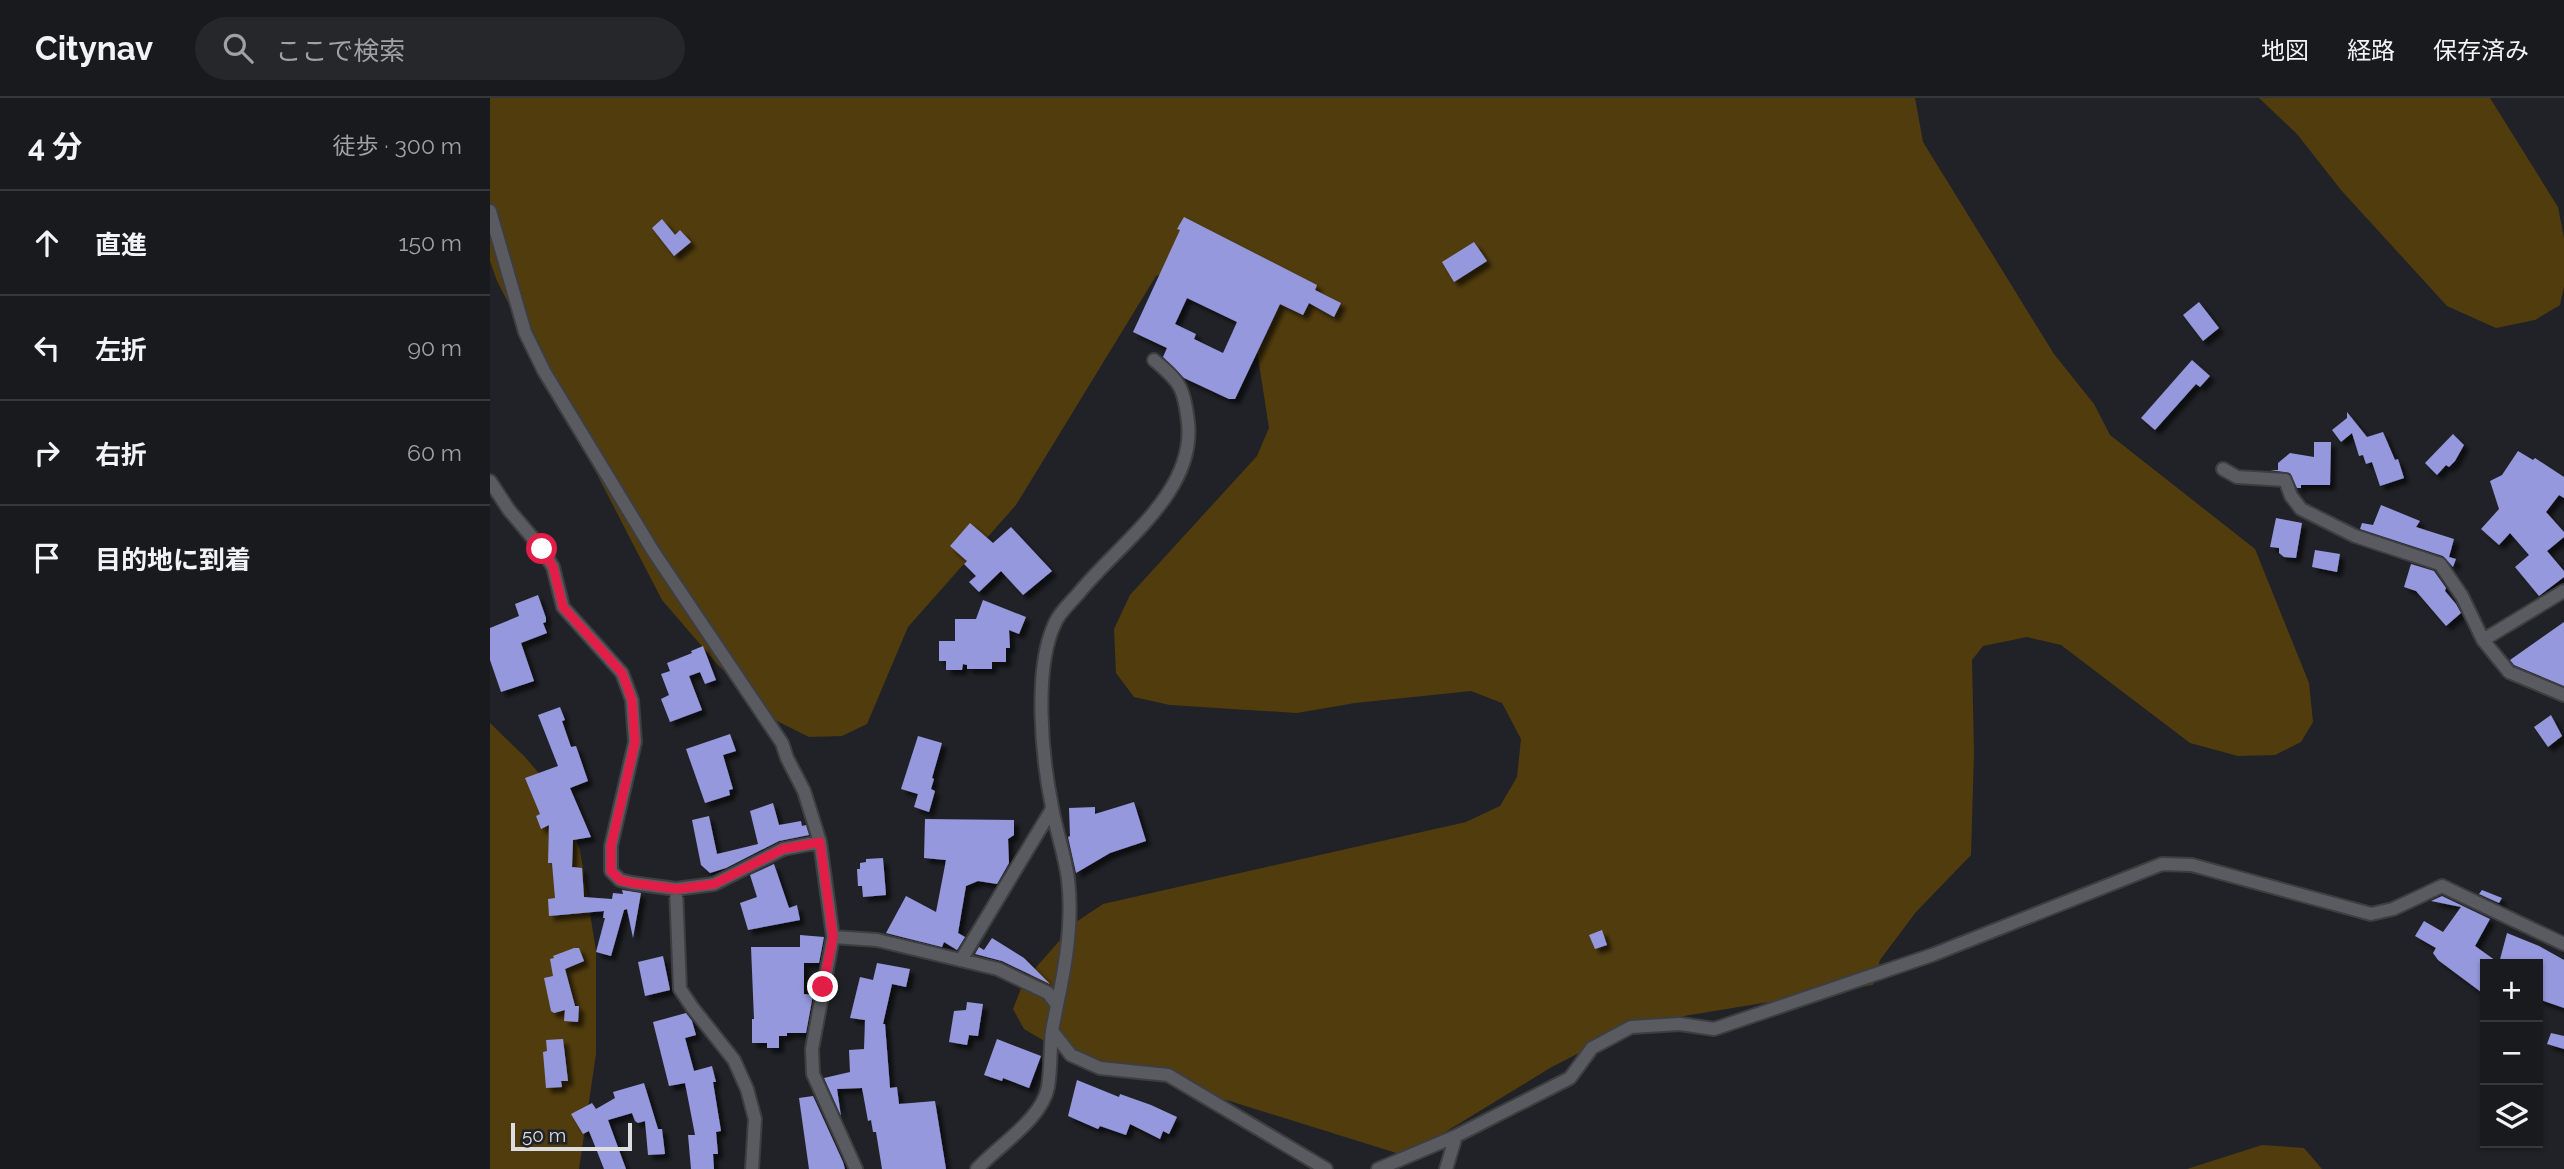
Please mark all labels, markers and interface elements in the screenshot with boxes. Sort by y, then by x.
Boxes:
search box [195,17,685,80]
text: Citynav [35,29,153,68]
icon: search [219,29,257,67]
text: ここで検索 [275,36,405,66]
text: 地図 [2261,36,2309,65]
text: 経路 [2347,36,2395,65]
text: 保存済み [2433,36,2529,65]
text: 4 分 [28,129,82,164]
text: 徒歩 · 300 m [332,132,462,159]
icon: ahead [28,224,66,262]
text: 150 m [399,229,462,256]
text: 直進 [95,230,147,260]
icon: left [28,329,66,367]
text: 90 m [407,334,462,361]
text: 左折 [95,335,147,365]
icon: right [28,434,66,472]
text: 60 m [407,439,462,466]
text: 右折 [95,440,147,470]
route start [526,533,557,564]
icon: arrive [28,539,66,577]
text: 目的地に到着 [95,545,251,575]
map controls [2480,959,2543,1148]
button: + [2480,959,2543,1022]
route end [807,971,838,1002]
button: − [2480,1022,2543,1085]
button: layers [2480,1085,2543,1148]
scale bar [511,1120,632,1152]
text: 50 m [522,1124,566,1146]

